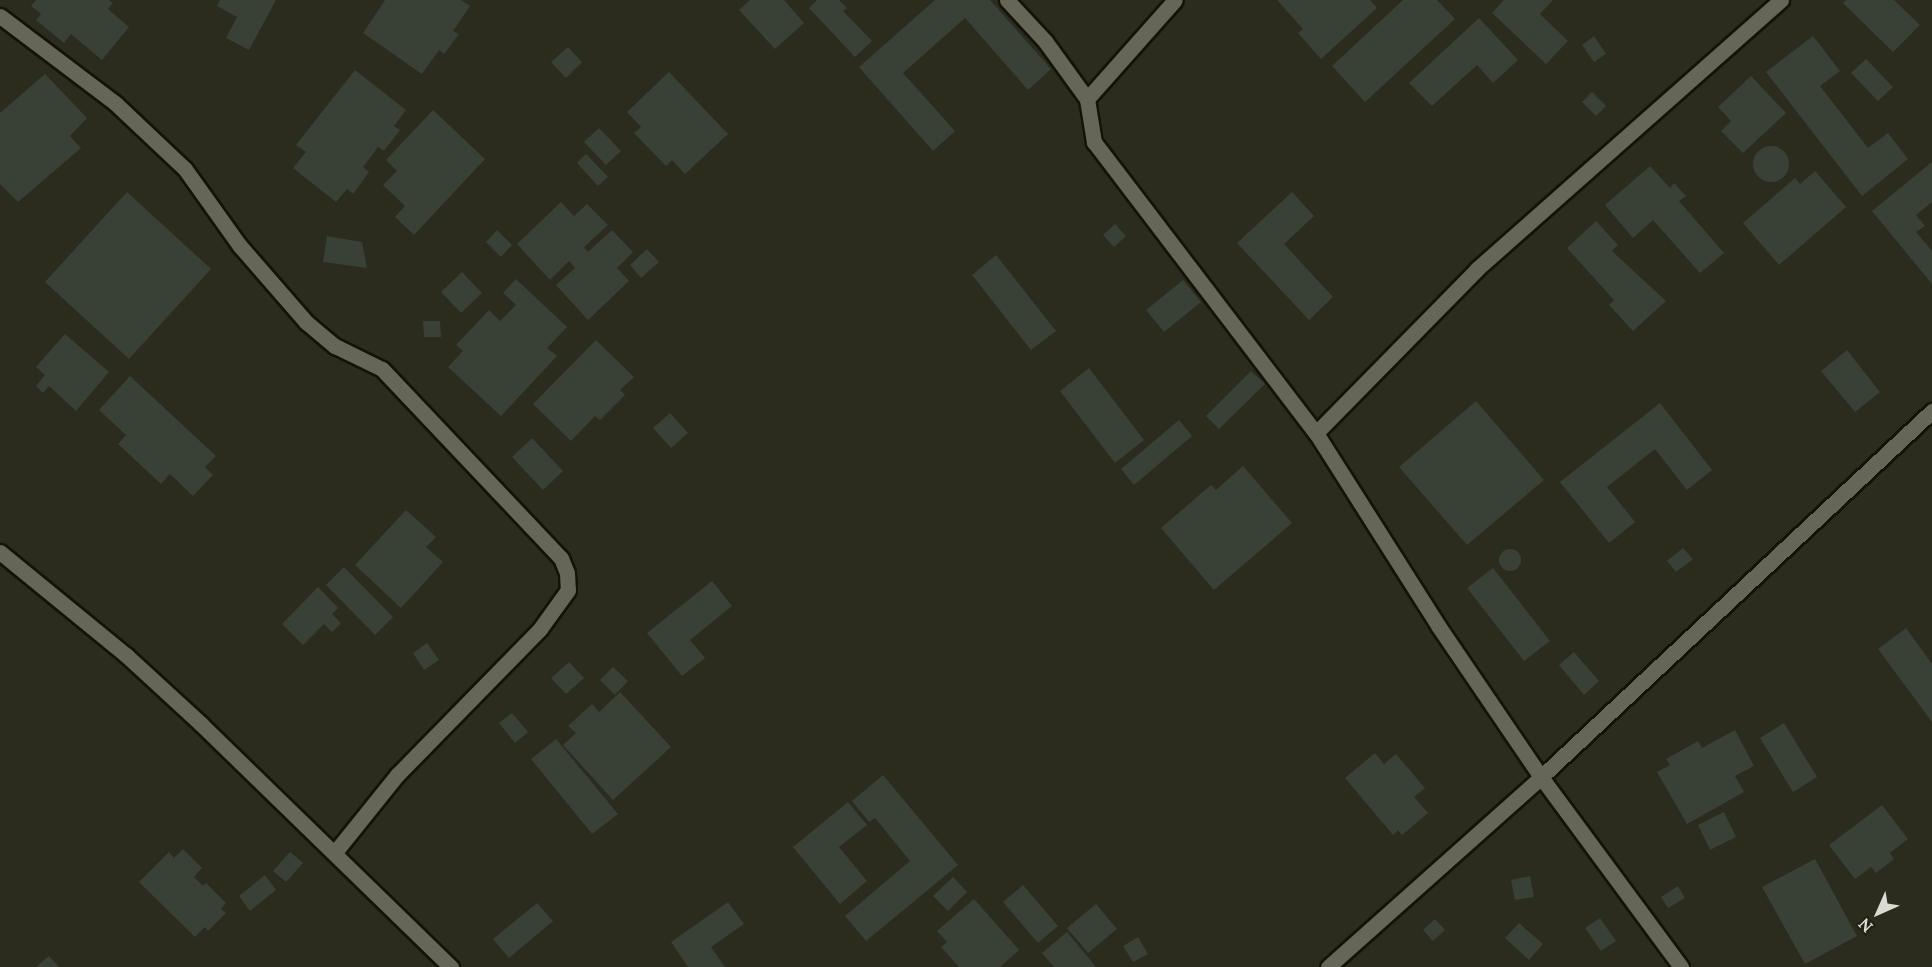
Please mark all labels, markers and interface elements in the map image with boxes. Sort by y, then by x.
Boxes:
north arrow [1848,883,1908,943]
text: N [1854,914,1877,937]

